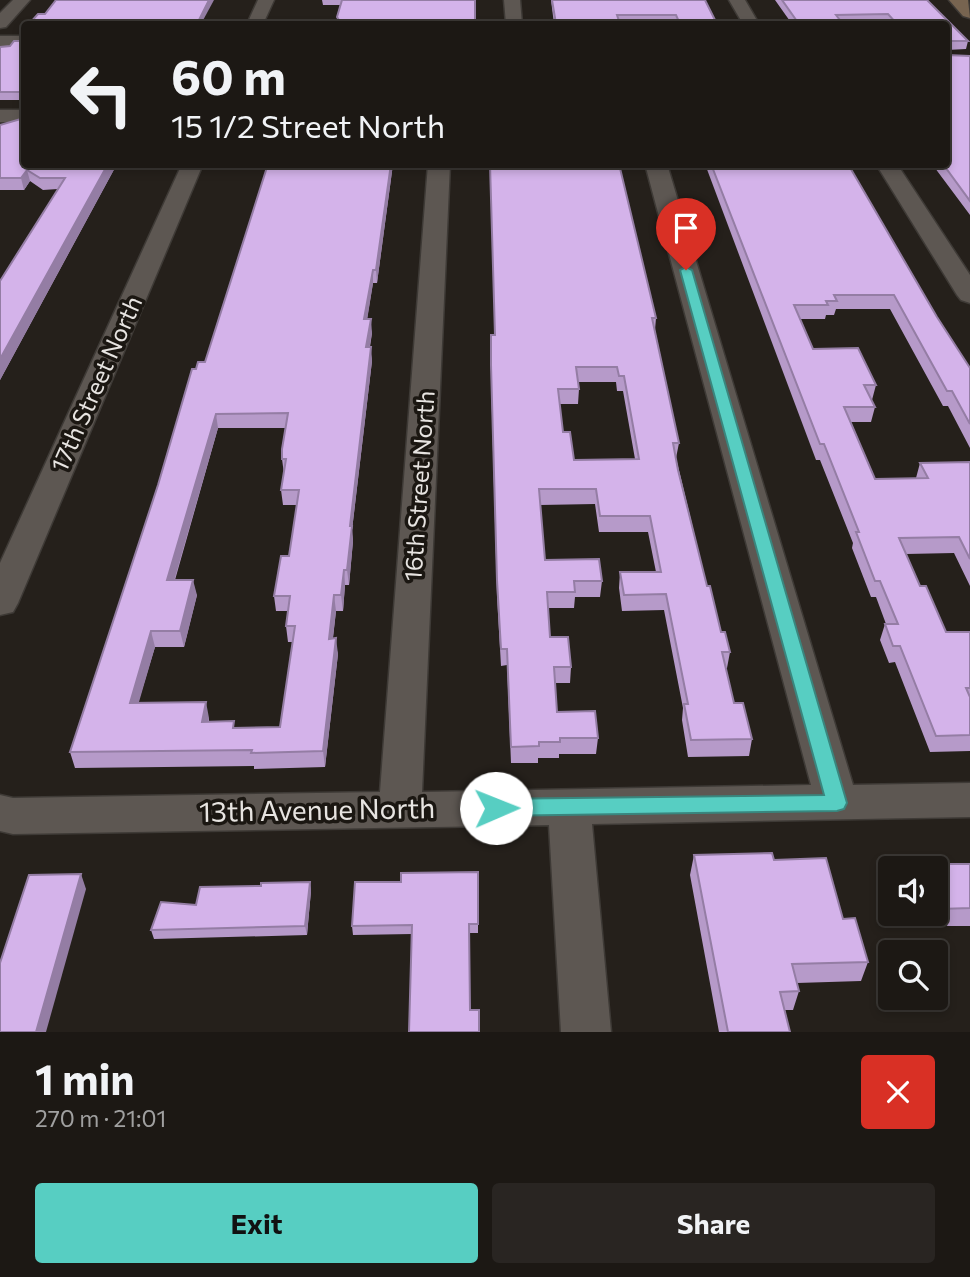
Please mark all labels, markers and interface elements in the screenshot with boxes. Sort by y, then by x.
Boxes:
text: 60 m [171,45,286,105]
icon: left [56,49,147,140]
text: 15 1/2 Street North [171,105,445,145]
pin [656,198,716,270]
icon: arrive [667,209,705,247]
street label: 17th Street North [44,291,147,476]
street label: 16th Street North [397,390,440,582]
position arrow [459,771,533,845]
street label: 13th Avenue North [199,790,435,828]
map controls [878,856,948,1010]
button: sound [878,856,948,926]
button: search [878,940,948,1010]
text: 1 min [35,1052,135,1104]
button: close [861,1055,935,1129]
text: 270 m · 21:01 [35,1104,166,1132]
button: Exit [35,1183,478,1263]
button: Share [492,1183,935,1263]

